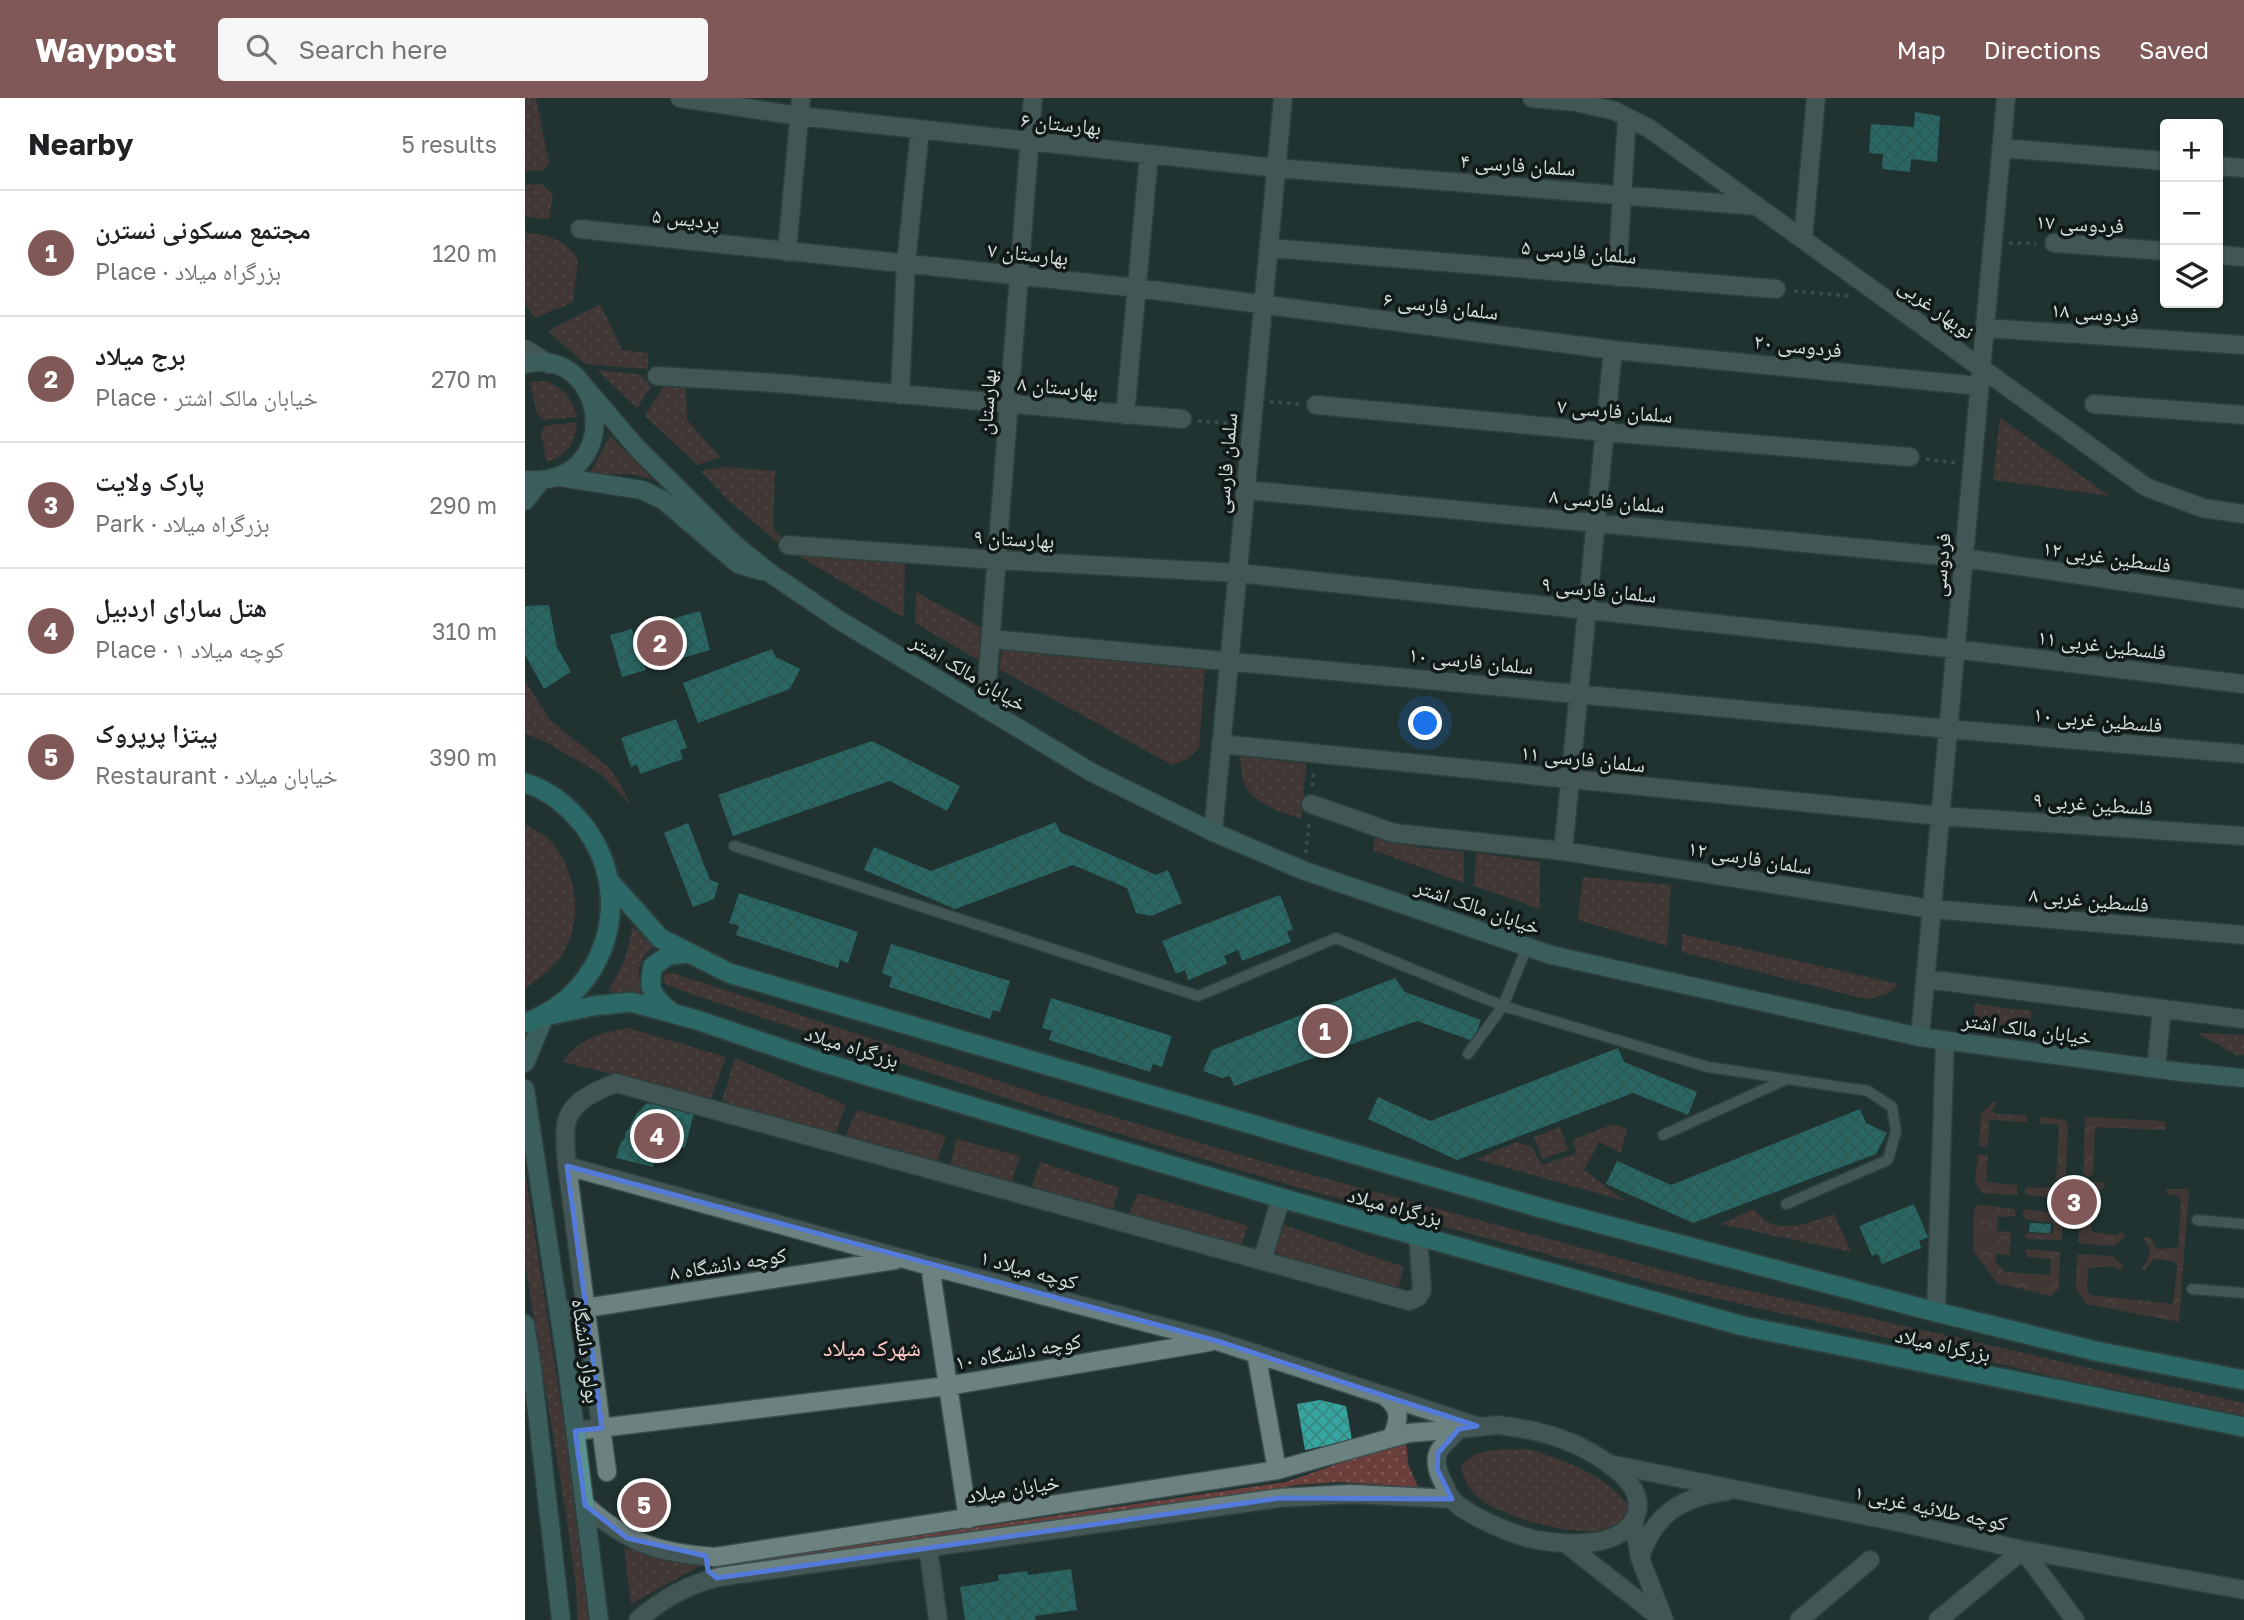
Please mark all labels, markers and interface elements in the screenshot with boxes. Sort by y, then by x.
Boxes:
search box [218,18,708,81]
text: Waypost [35,30,176,69]
icon: search [242,30,280,68]
text: Search here [298,34,447,65]
text: Map [1897,35,1946,64]
text: Directions [1984,35,2101,64]
text: Saved [2139,35,2209,64]
street label: بهارستان ۶ [1019,106,1103,140]
map controls [2160,119,2223,308]
button: + [2160,119,2223,182]
text: Nearby [28,126,133,162]
text: 5 results [401,130,497,158]
street label: سلمان فارسی ۴ [1459,147,1577,182]
button: − [2160,182,2223,245]
street label: پردیس ۵ [651,202,721,235]
street label: فردوسی ۱۷ [2035,208,2125,239]
text: مجتمع مسکونی نسترن [95,214,311,245]
street label: سلمان فارسی ۵ [1520,233,1638,270]
street label: بهارستان ۷ [986,236,1070,270]
text: 1 [45,239,57,267]
text: 120 m [432,239,497,267]
button: layers [2160,245,2223,308]
text: Place · بزرگراه میلاد [95,257,281,285]
street label: نوبهار غربی [1893,272,1980,345]
street label: سلمان فارسی ۶ [1382,285,1500,326]
street label: فردوسی ۱۸ [2050,296,2140,329]
street label: فردوسی ۲۰ [1753,327,1843,364]
text: برج میلاد [95,340,185,371]
text: 2 [44,365,58,393]
text: 270 m [431,365,497,393]
street label: بهارستان [971,368,1001,436]
street label: بهارستان ۸ [1017,370,1099,402]
text: Place · خیابان مالک اشتر [95,383,318,411]
street label: سلمان فارسی ۷ [1556,392,1674,429]
street label: سلمان فارسی [1208,412,1243,515]
text: پارک ولایت [95,466,204,497]
street label: سلمان فارسی ۸ [1548,482,1666,519]
text: 3 [44,491,58,519]
text: 290 m [429,491,497,519]
text: Park · بزرگراه میلاد [95,509,269,537]
street label: بهارستان ۹ [973,523,1055,553]
street label: فردوسی [1924,532,1957,598]
street label: فلسطین غربی ۱۲ [2041,534,2173,579]
street label: سلمان فارسی ۹ [1540,570,1658,609]
text: هتل سارای اردبیل [95,592,267,623]
text: 4 [44,617,58,645]
text: 310 m [432,617,497,645]
pin: 2 [637,617,683,669]
street label: فلسطین غربی ۱۱ [2036,623,2168,666]
street label: خیابان مالک اشتر [905,627,1032,717]
text: Place · کوچه میلاد ۱ [95,635,284,663]
street label: سلمان فارسی ۱۰ [1407,641,1535,680]
street label: فلسطین غربی ۱۰ [2032,700,2164,739]
your location [1408,706,1442,740]
text: پیتزا پرپروک [95,718,217,749]
street label: سلمان فارسی ۱۱ [1519,739,1647,778]
text: 5 [44,743,58,771]
text: 390 m [429,743,497,771]
text: Restaurant · خیابان میلاد [95,761,338,789]
street label: فلسطین غربی ۹ [2032,786,2154,821]
street label: سلمان فارسی ۱۲ [1686,834,1814,881]
street label: خیابان مالک اشتر [1411,872,1544,940]
street label: فلسطین غربی ۸ [2028,881,2150,918]
pin: 1 [1302,1005,1348,1057]
street label: خیابان مالک اشتر [1960,1006,2093,1050]
street label: بزرگراه میلاد [802,1019,902,1073]
pin: 4 [634,1110,680,1162]
pin: 3 [2051,1176,2097,1228]
street label: بزرگراه میلاد [1345,1181,1445,1231]
street label: کوچه دانشگاه ۸ [668,1241,789,1285]
street label: کوچه میلاد ۱ [977,1244,1081,1295]
street label: بولوار دانشگاه [567,1297,607,1405]
street label: بزرگراه میلاد [1893,1321,1993,1367]
street label: کوچه دانشگاه ۱۰ [953,1327,1083,1375]
district label: شهرک میلاد [823,1333,921,1361]
street label: خیابان میلاد [965,1468,1061,1508]
street label: کوچه طلائیه غربی ۱ [1852,1478,2010,1537]
pin: 5 [621,1479,667,1531]

